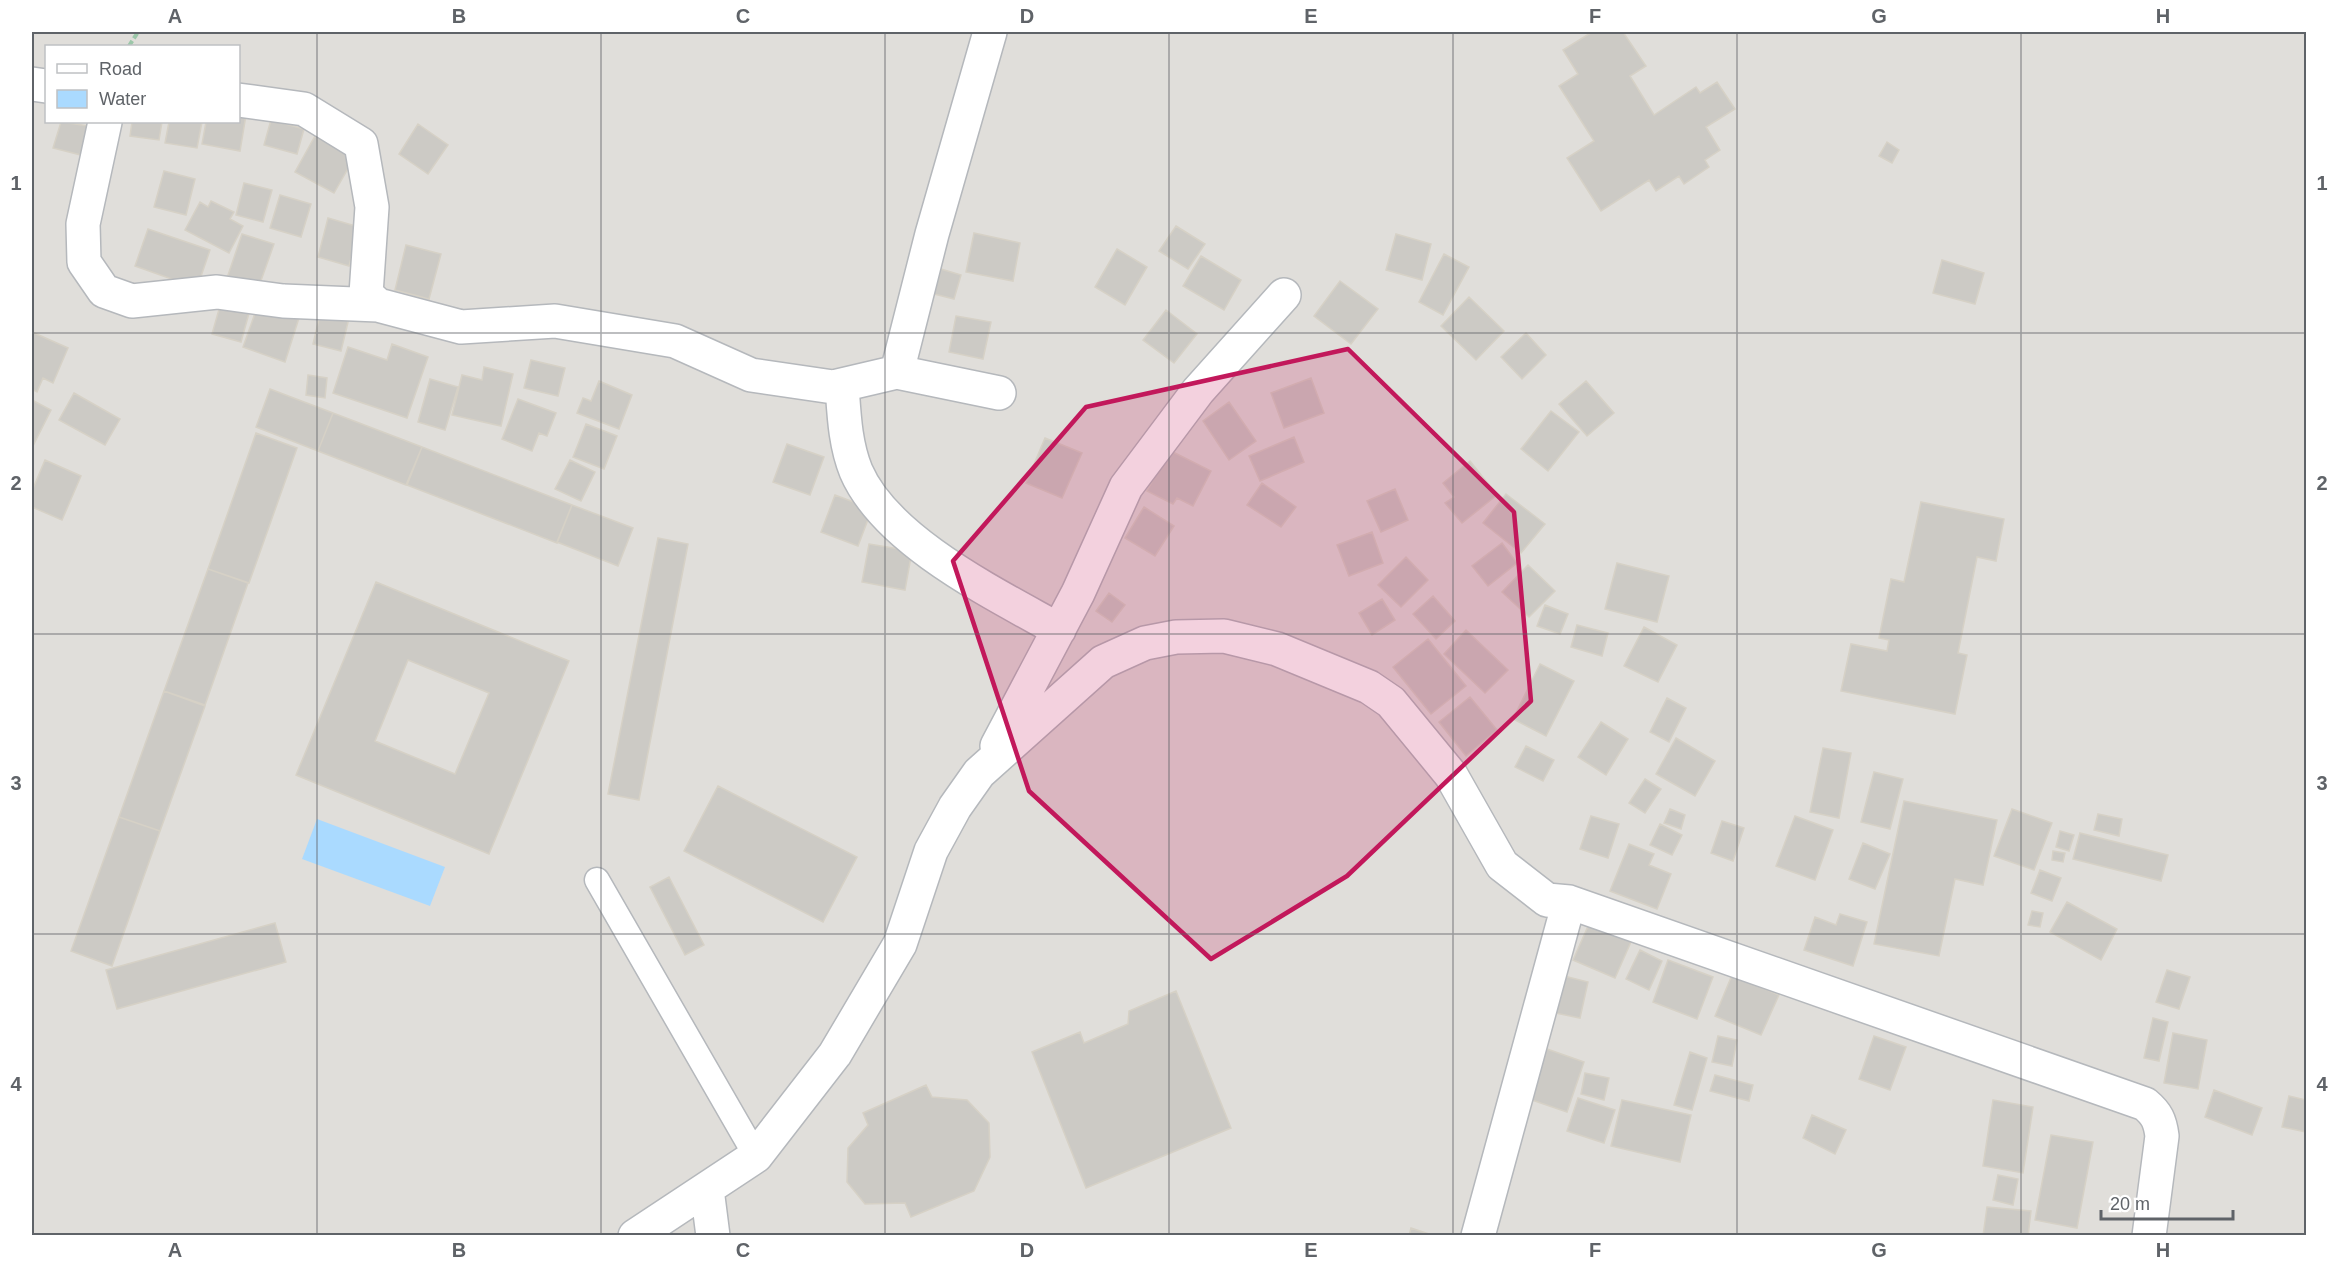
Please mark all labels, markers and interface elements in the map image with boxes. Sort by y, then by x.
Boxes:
text: A [168,5,182,27]
text: B [452,5,466,27]
text: C [736,5,750,27]
text: D [1020,5,1034,27]
text: E [1304,5,1318,27]
text: F [1589,5,1601,27]
text: G [1871,5,1887,27]
text: H [2156,5,2170,27]
legend [45,45,240,123]
text: Road [99,59,142,79]
text: Water [99,89,146,109]
text: 1 [10,172,22,194]
text: 1 [2316,172,2328,194]
text: 2 [10,472,22,494]
text: 2 [2316,472,2328,494]
text: 3 [10,772,22,794]
text: 3 [2316,772,2328,794]
text: 4 [10,1073,22,1095]
text: 4 [2316,1073,2328,1095]
scale bar [2101,1183,2233,1221]
text: 20 m [2110,1194,2150,1214]
text: A [168,1239,182,1261]
text: B [452,1239,466,1261]
text: C [736,1239,750,1261]
text: D [1020,1239,1034,1261]
text: E [1304,1239,1318,1261]
text: F [1589,1239,1601,1261]
text: G [1871,1239,1887,1261]
text: H [2156,1239,2170,1261]

